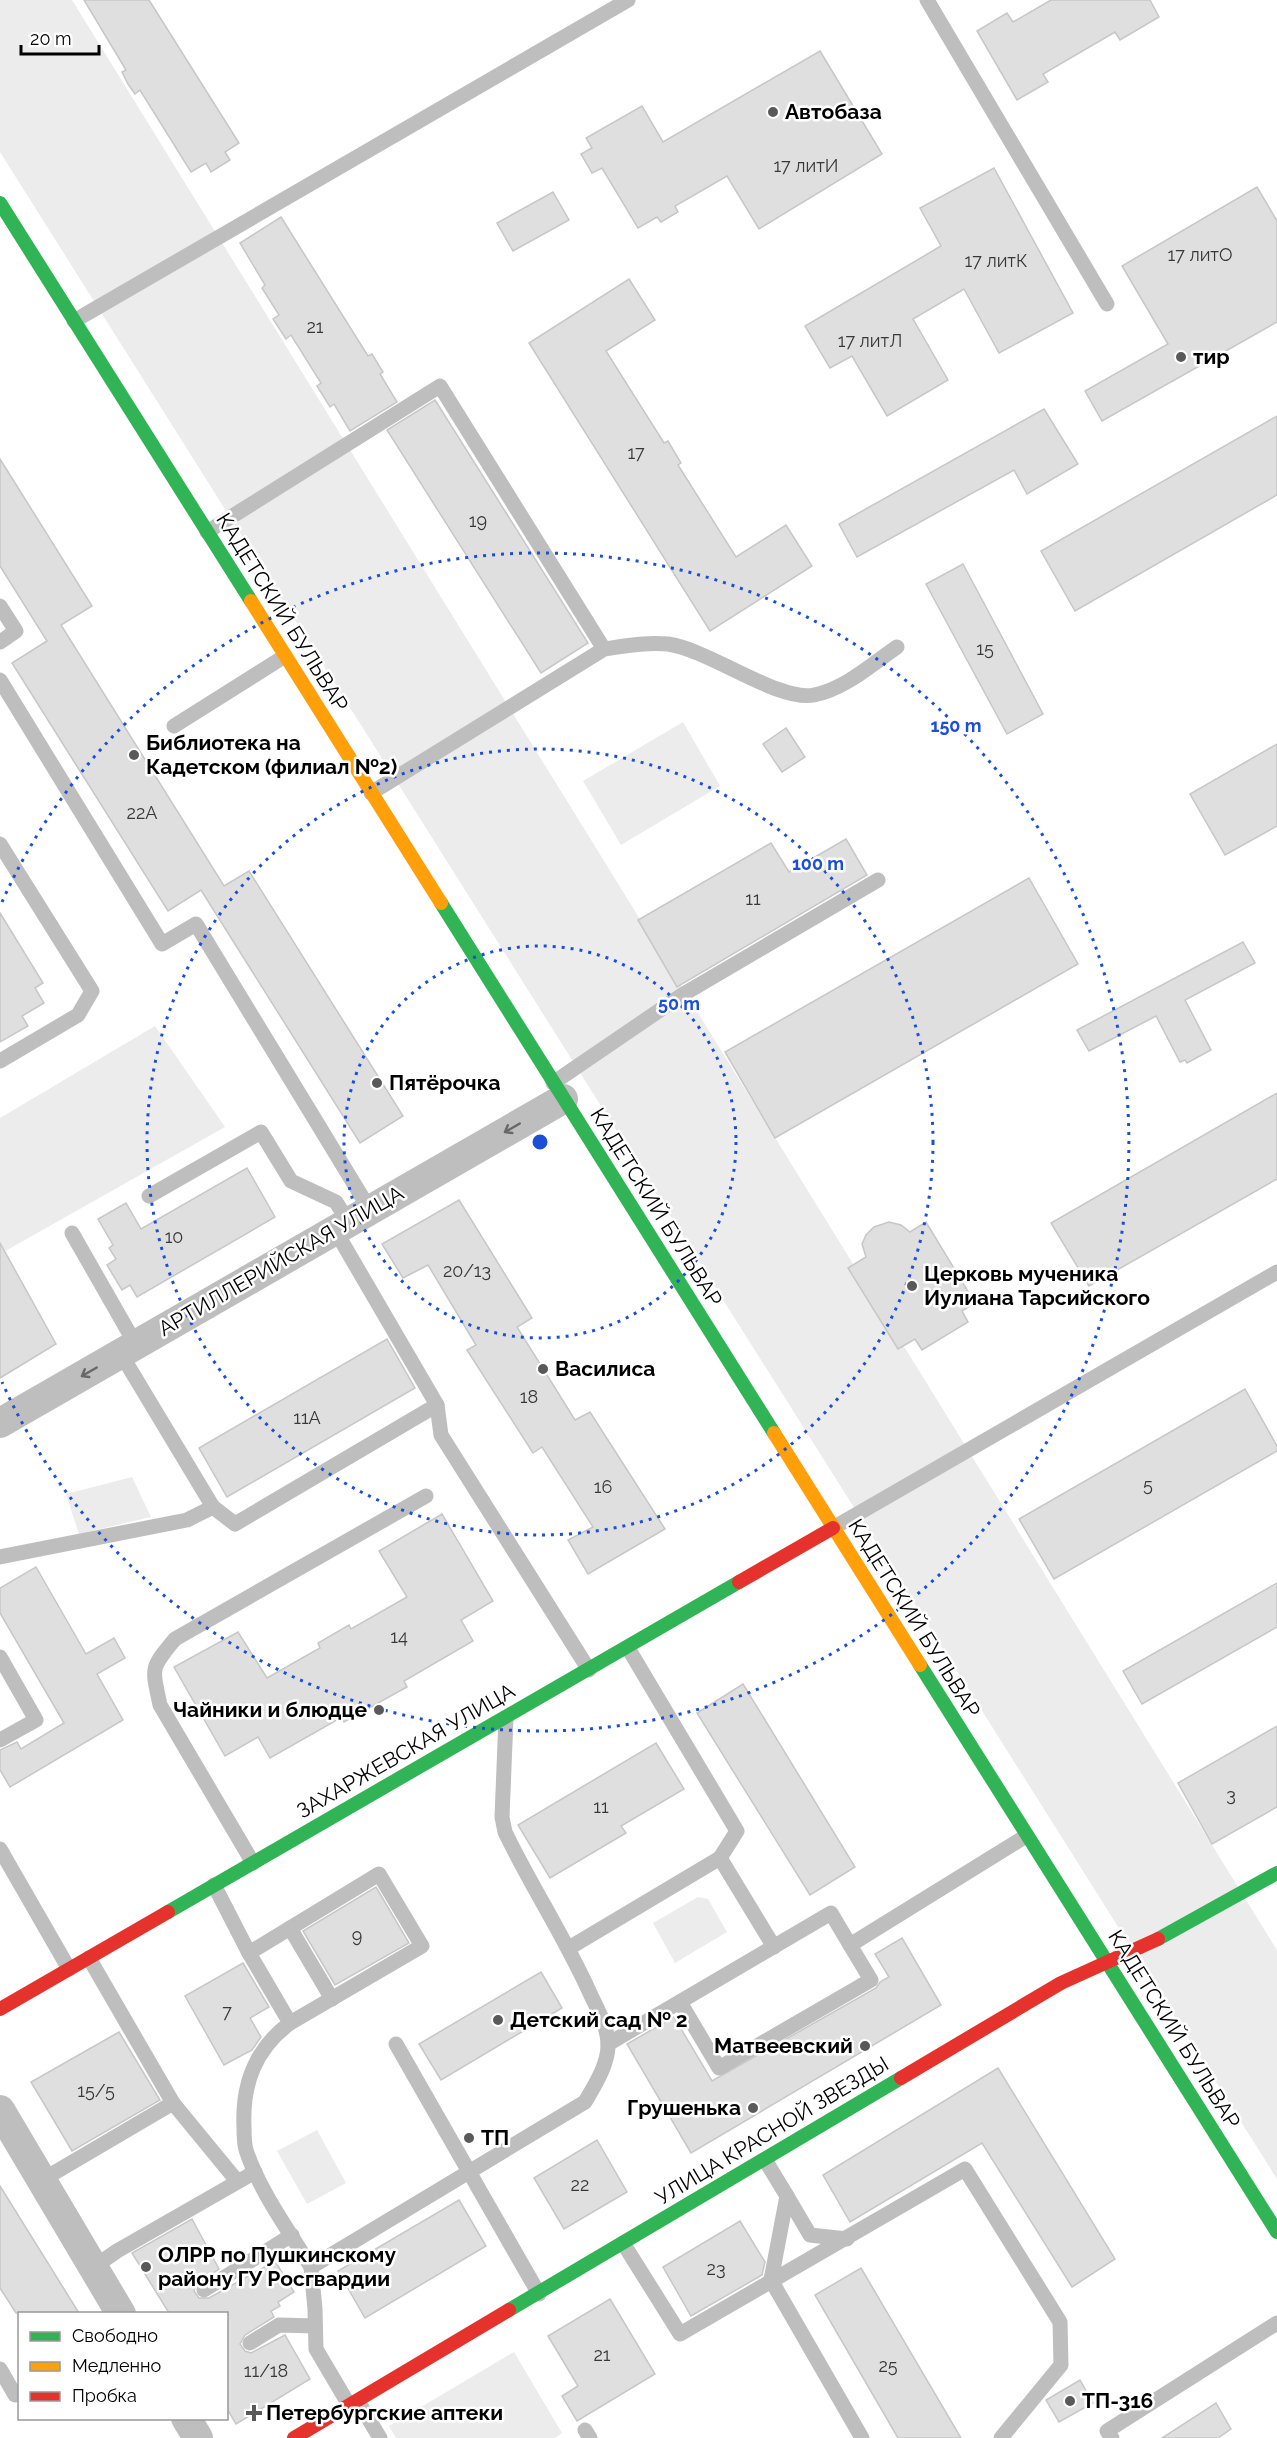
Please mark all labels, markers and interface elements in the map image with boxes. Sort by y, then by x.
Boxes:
scale bar [21,18,99,56]
text: 20 m [30,28,72,49]
place label: Автобаза [785,99,882,124]
marker: Автобаза [766,105,780,119]
house number: 17 литИ [773,155,839,176]
house number: 17 литО [1168,244,1232,265]
house number: 17 литК [965,250,1027,271]
house number: 21 [306,316,324,337]
house number: 17 литЛ [838,330,902,351]
place label: тир [1193,344,1230,369]
marker: тир [1174,350,1188,364]
house number: 17 [627,442,645,463]
street label: КАДЕТСКИЙ БУЛЬВАР [211,508,354,715]
house number: 19 [469,510,487,531]
house number: 15 [976,638,994,659]
text: 150 m [931,715,982,736]
place label: Библиотека на Кадетском (филиал №2) [146,730,397,779]
marker: Библиотека на Кадетском (филиал №2) [127,748,141,762]
house number: 22А [127,802,157,823]
text: 100 m [792,853,844,874]
house number: 11 [745,888,761,909]
text: 50 m [658,993,700,1014]
place label: Пятёрочка [389,1070,501,1095]
marker: Пятёрочка [370,1076,384,1090]
street label: КАДЕТСКИЙ БУЛЬВАР [585,1103,728,1310]
one-way arrow [504,1122,521,1134]
centre of rings [530,1132,550,1152]
street label: АРТИЛЛЕРИЙСКАЯ УЛИЦА [154,1180,408,1341]
house number: 10 [165,1226,183,1247]
house number: 20/13 [443,1260,491,1281]
place label: Церковь мученика Иулиана Тарсийского [924,1261,1150,1310]
marker: Церковь мученика Иулиана Тарсийского [905,1279,919,1293]
place label: Василиса [555,1356,655,1381]
marker: Василиса [536,1362,550,1376]
one-way arrow [81,1366,98,1378]
house number: 18 [520,1386,538,1407]
house number: 11А [293,1407,321,1428]
house number: 5 [1143,1474,1153,1495]
house number: 16 [594,1476,612,1497]
street label: КАДЕТСКИЙ БУЛЬВАР [843,1514,986,1721]
house number: 14 [390,1626,408,1647]
street label: ЗАХАРЖЕВСКАЯ УЛИЦА [292,1678,519,1823]
place label: Чайники и блюдце [173,1697,367,1722]
marker: Чайники и блюдце [372,1703,386,1717]
house number: 3 [1226,1784,1236,1805]
house number: 11 [593,1796,609,1817]
house number: 9 [352,1925,362,1946]
street label: КАДЕТСКИЙ БУЛЬВАР [1103,1925,1246,2132]
house number: 7 [222,2001,232,2022]
place label: Детский сад № 2 [510,2007,688,2032]
marker: Детский сад № 2 [491,2013,505,2027]
place label: Матвеевский [714,2033,853,2058]
marker: Матвеевский [858,2039,872,2053]
street label: УЛИЦА КРАСНОЙ ЗВЕЗДЫ [651,2051,893,2210]
house number: 15/5 [77,2080,115,2101]
place label: Грушенька [627,2095,741,2120]
marker: Грушенька [746,2101,760,2115]
place label: ТП [481,2125,509,2150]
marker: ТП [462,2131,476,2145]
house number: 22 [571,2174,589,2195]
place label: ОЛРР по Пушкинскому району ГУ Росгвардии [158,2242,396,2291]
house number: 23 [707,2258,726,2279]
marker: ОЛРР по Пушкинскому району ГУ Росгвардии [139,2260,153,2274]
legend [18,2312,228,2420]
text: Свободно [72,2325,158,2346]
house number: 21 [593,2344,611,2365]
text: Медленно [72,2355,161,2376]
house number: 25 [878,2355,898,2376]
house number: 11/18 [244,2360,288,2381]
text: Пробка [72,2385,137,2406]
place label: ТП-316 [1082,2388,1153,2413]
marker: ТП-316 [1063,2394,1077,2408]
place label: Петербургские аптеки [266,2400,503,2425]
marker: Петербургские аптеки [247,2406,261,2420]

